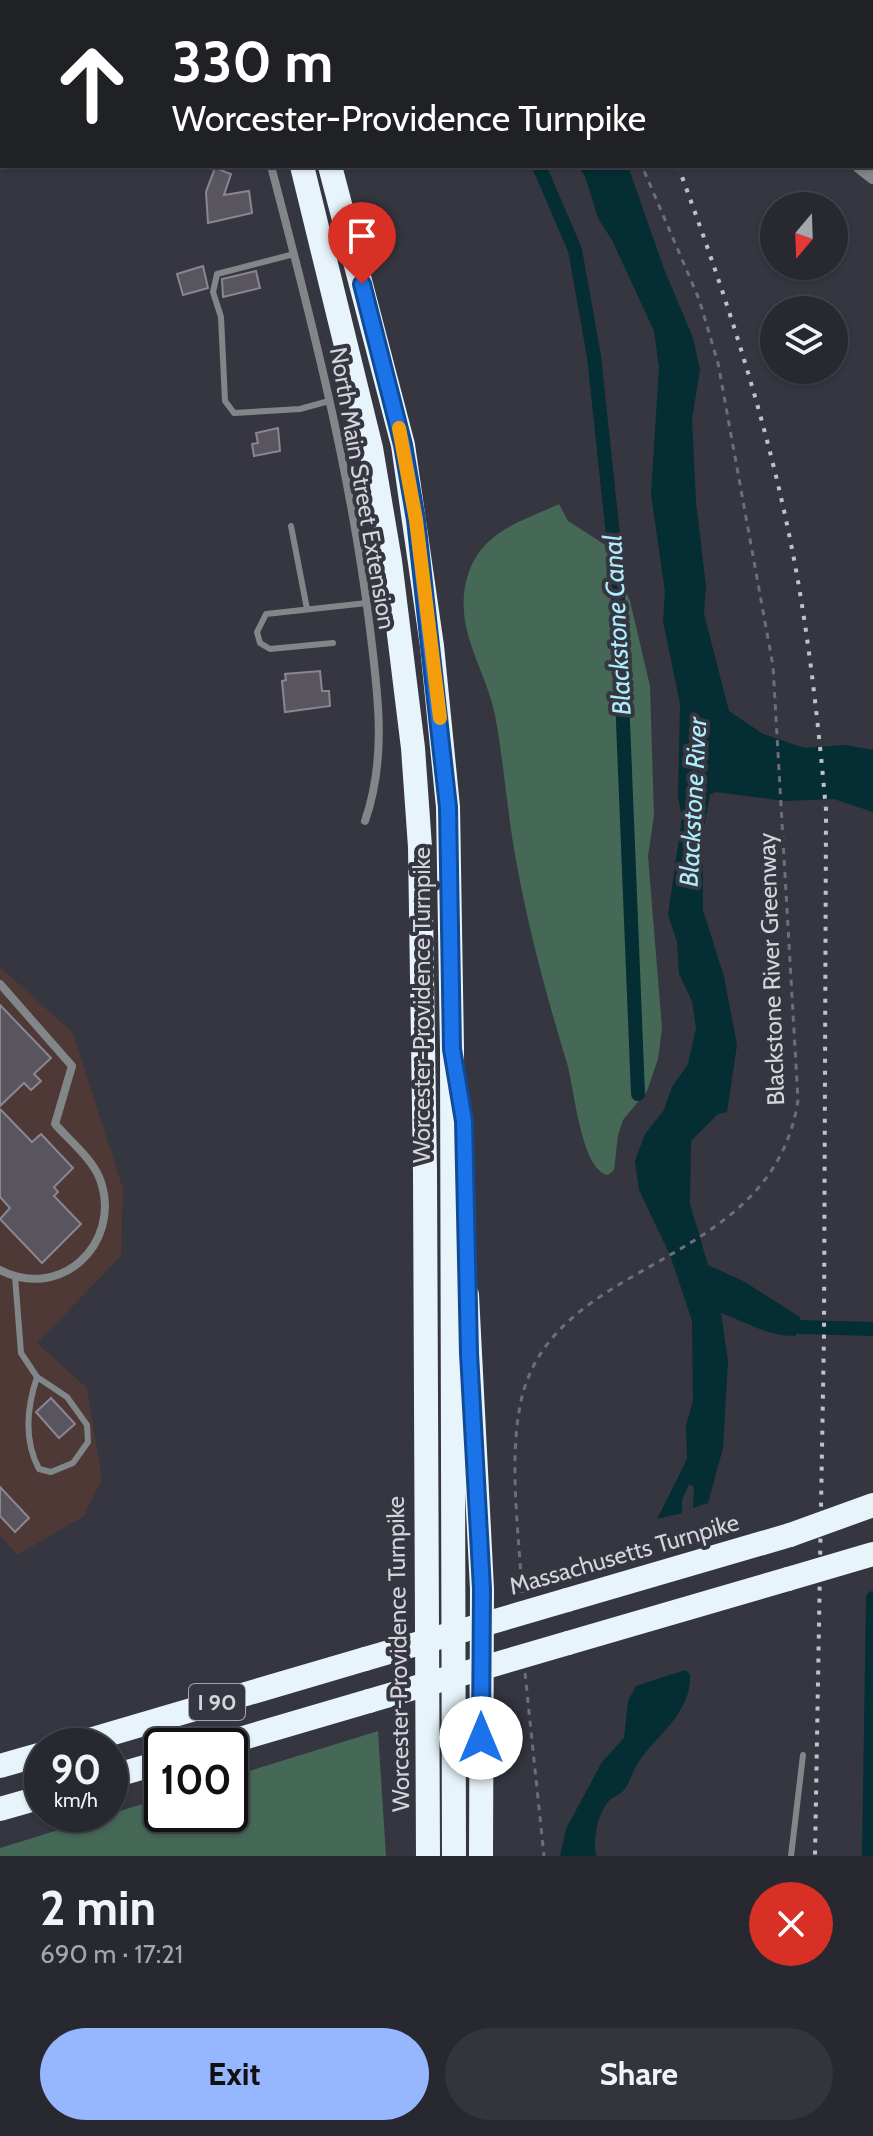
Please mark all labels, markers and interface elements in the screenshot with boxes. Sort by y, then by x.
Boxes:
text: 330 m [172,28,333,96]
icon: ahead [40,32,144,136]
text: Worcester-Providence Turnpike [172,96,646,140]
north arrow [760,192,848,280]
map controls [760,192,848,384]
pin [328,202,396,284]
icon: arrive [340,214,384,258]
button: layers [760,296,848,384]
street label: North Main Street Extension [324,345,402,631]
water label: Blackstone Canal [596,534,638,716]
water label: Blackstone River [673,715,713,888]
street label: Blackstone River Greenway [752,832,790,1106]
street label: Worcester-Providence Turnpike [407,847,436,1163]
street label: Worcester-Providence Turnpike [381,1496,415,1812]
street label: Massachusetts Turnpike [506,1507,742,1601]
road number: I 90 [189,1684,245,1720]
position arrow [439,1696,523,1780]
speed limit sign: 100 [144,1728,248,1832]
text: 90 [51,1745,101,1794]
text: km/h [54,1788,98,1812]
text: 2 min [40,1879,156,1937]
button: close [749,1882,833,1966]
text: 690 m · 17:21 [40,1938,183,1970]
button: Exit [40,2028,429,2120]
button: Share [445,2028,833,2120]

